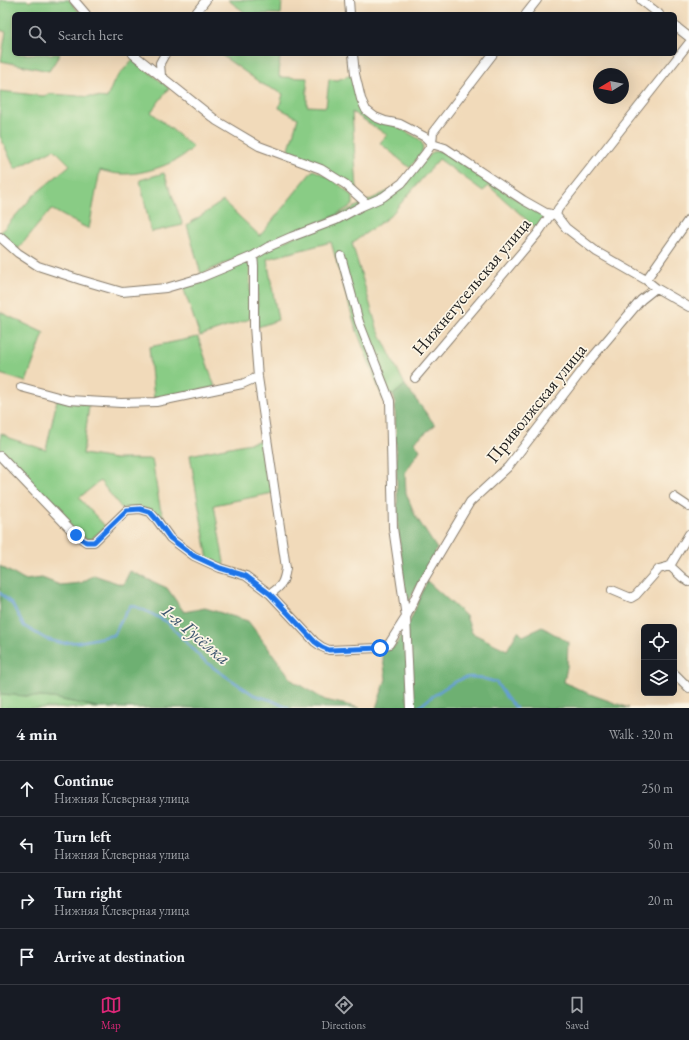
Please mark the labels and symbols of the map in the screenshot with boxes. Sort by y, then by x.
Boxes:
north arrow [593,68,629,104]
street label: Нижнегусельская улица [407,212,536,360]
street label: Приволжская улица [481,338,592,467]
route end [67,526,85,544]
water label: 1-я Гусёлка [156,598,236,670]
route start [371,639,389,657]

